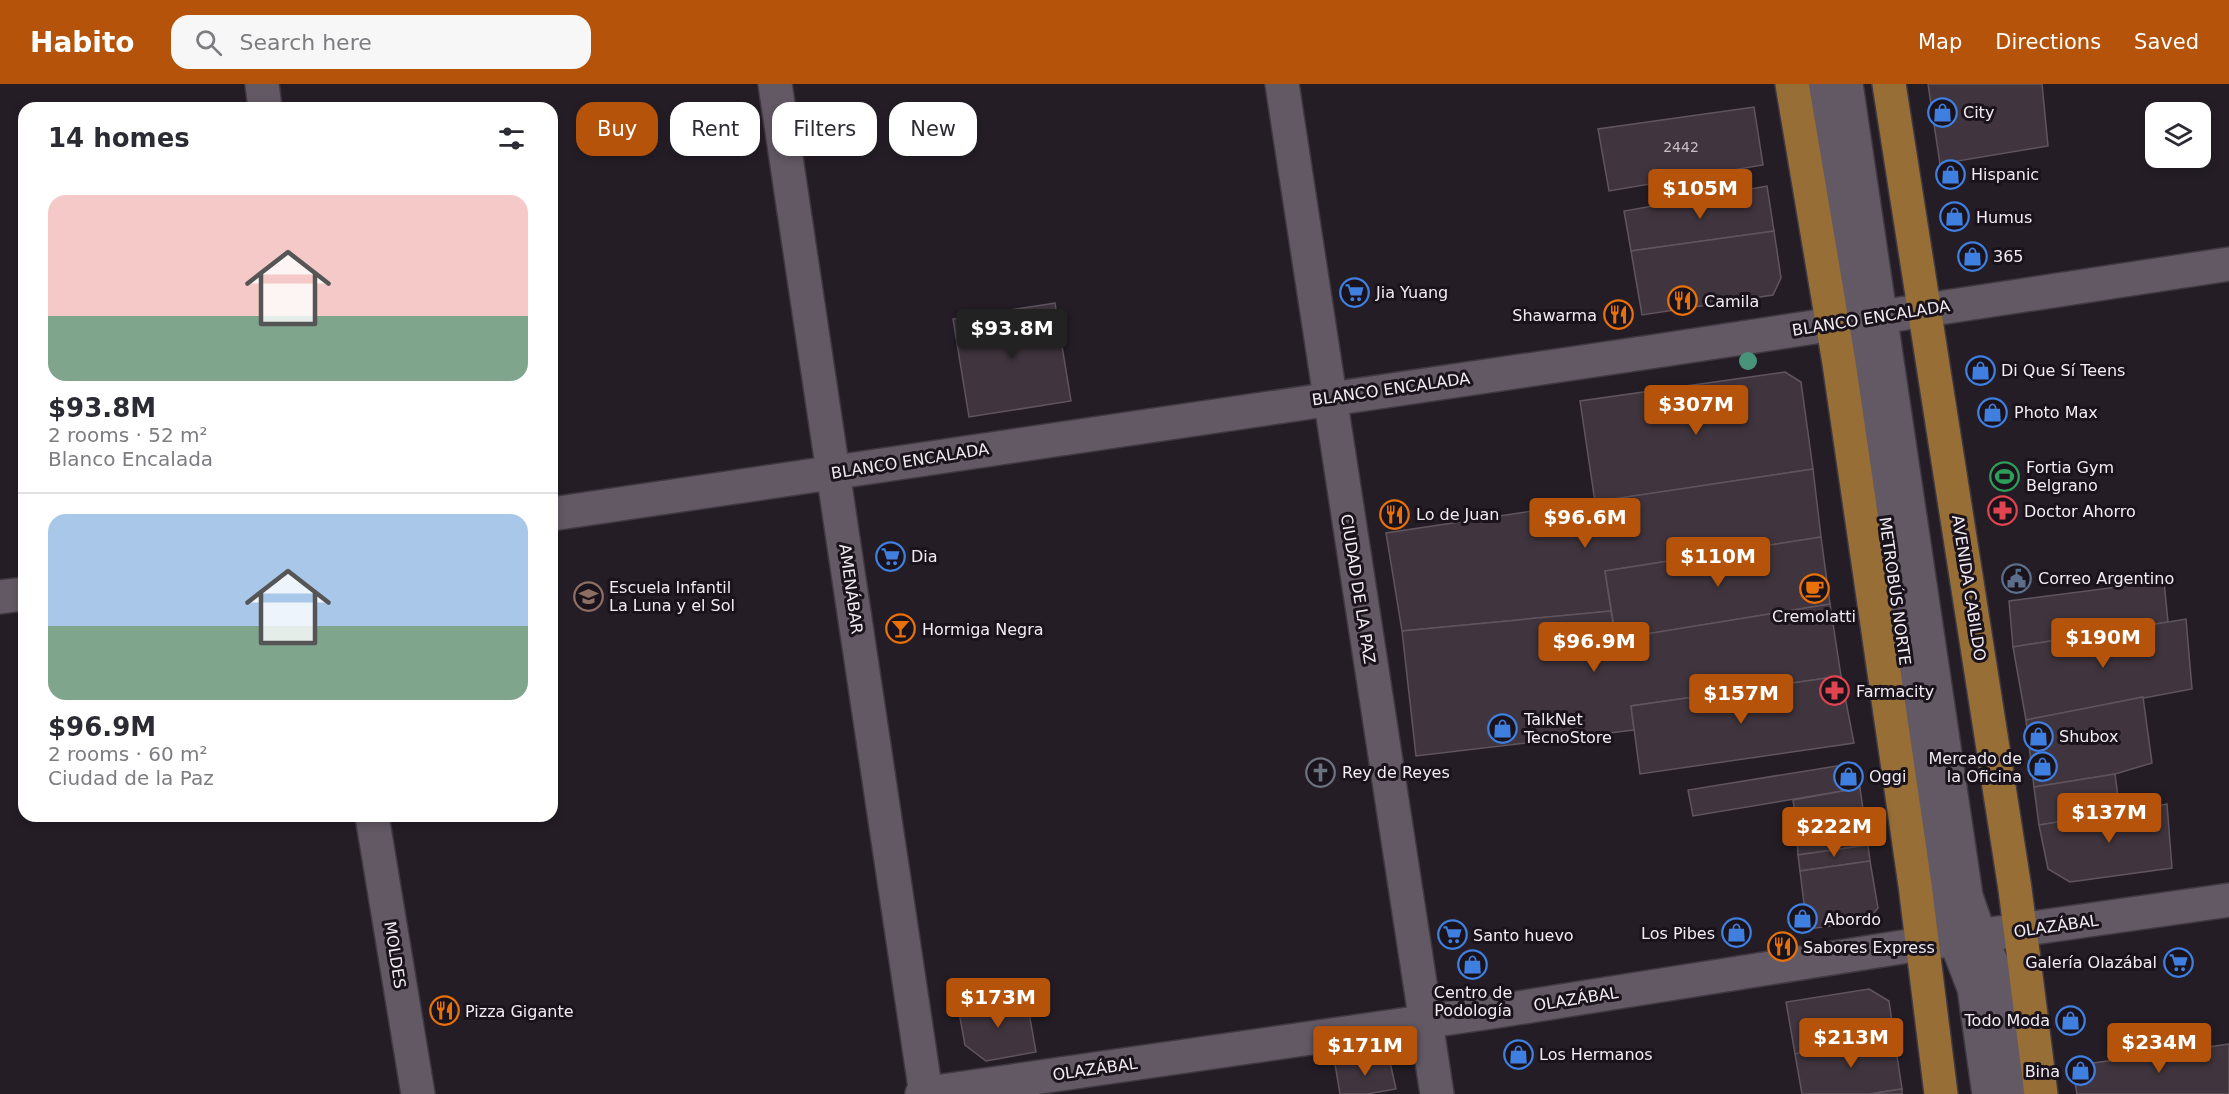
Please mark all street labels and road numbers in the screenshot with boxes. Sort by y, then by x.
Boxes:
street label: BLANCO ENCALADA [1791,296,1951,340]
street label: BLANCO ENCALADA [1311,368,1471,410]
street label: BLANCO ENCALADA [830,439,990,483]
street label: CIUDAD DE LA PAZ [1337,513,1379,665]
street label: AVENIDA CABILDO [1948,514,1990,662]
street label: METROBÚS NORTE [1875,516,1915,666]
street label: AMENÁBAR [835,543,867,635]
street label: OLAZÁBAL [2012,911,2100,941]
street label: MOLDES [380,920,410,990]
street label: OLAZÁBAL [1532,983,1620,1015]
street label: OLAZÁBAL [1051,1054,1139,1084]

